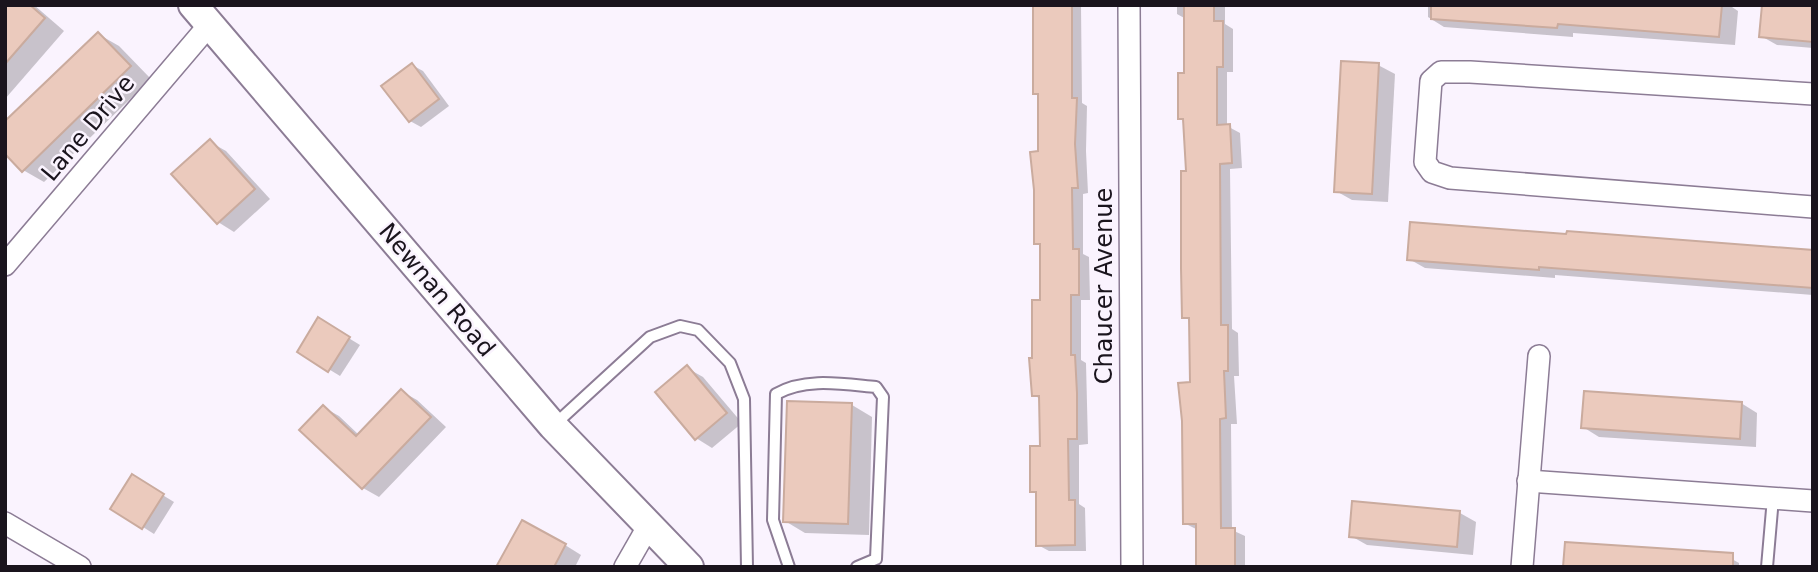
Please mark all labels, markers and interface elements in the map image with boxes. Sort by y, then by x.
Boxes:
street label: Lane Drive [36,69,140,187]
street label: Chaucer Avenue [1090,188,1118,384]
street label: Newnan Road [373,218,501,362]

